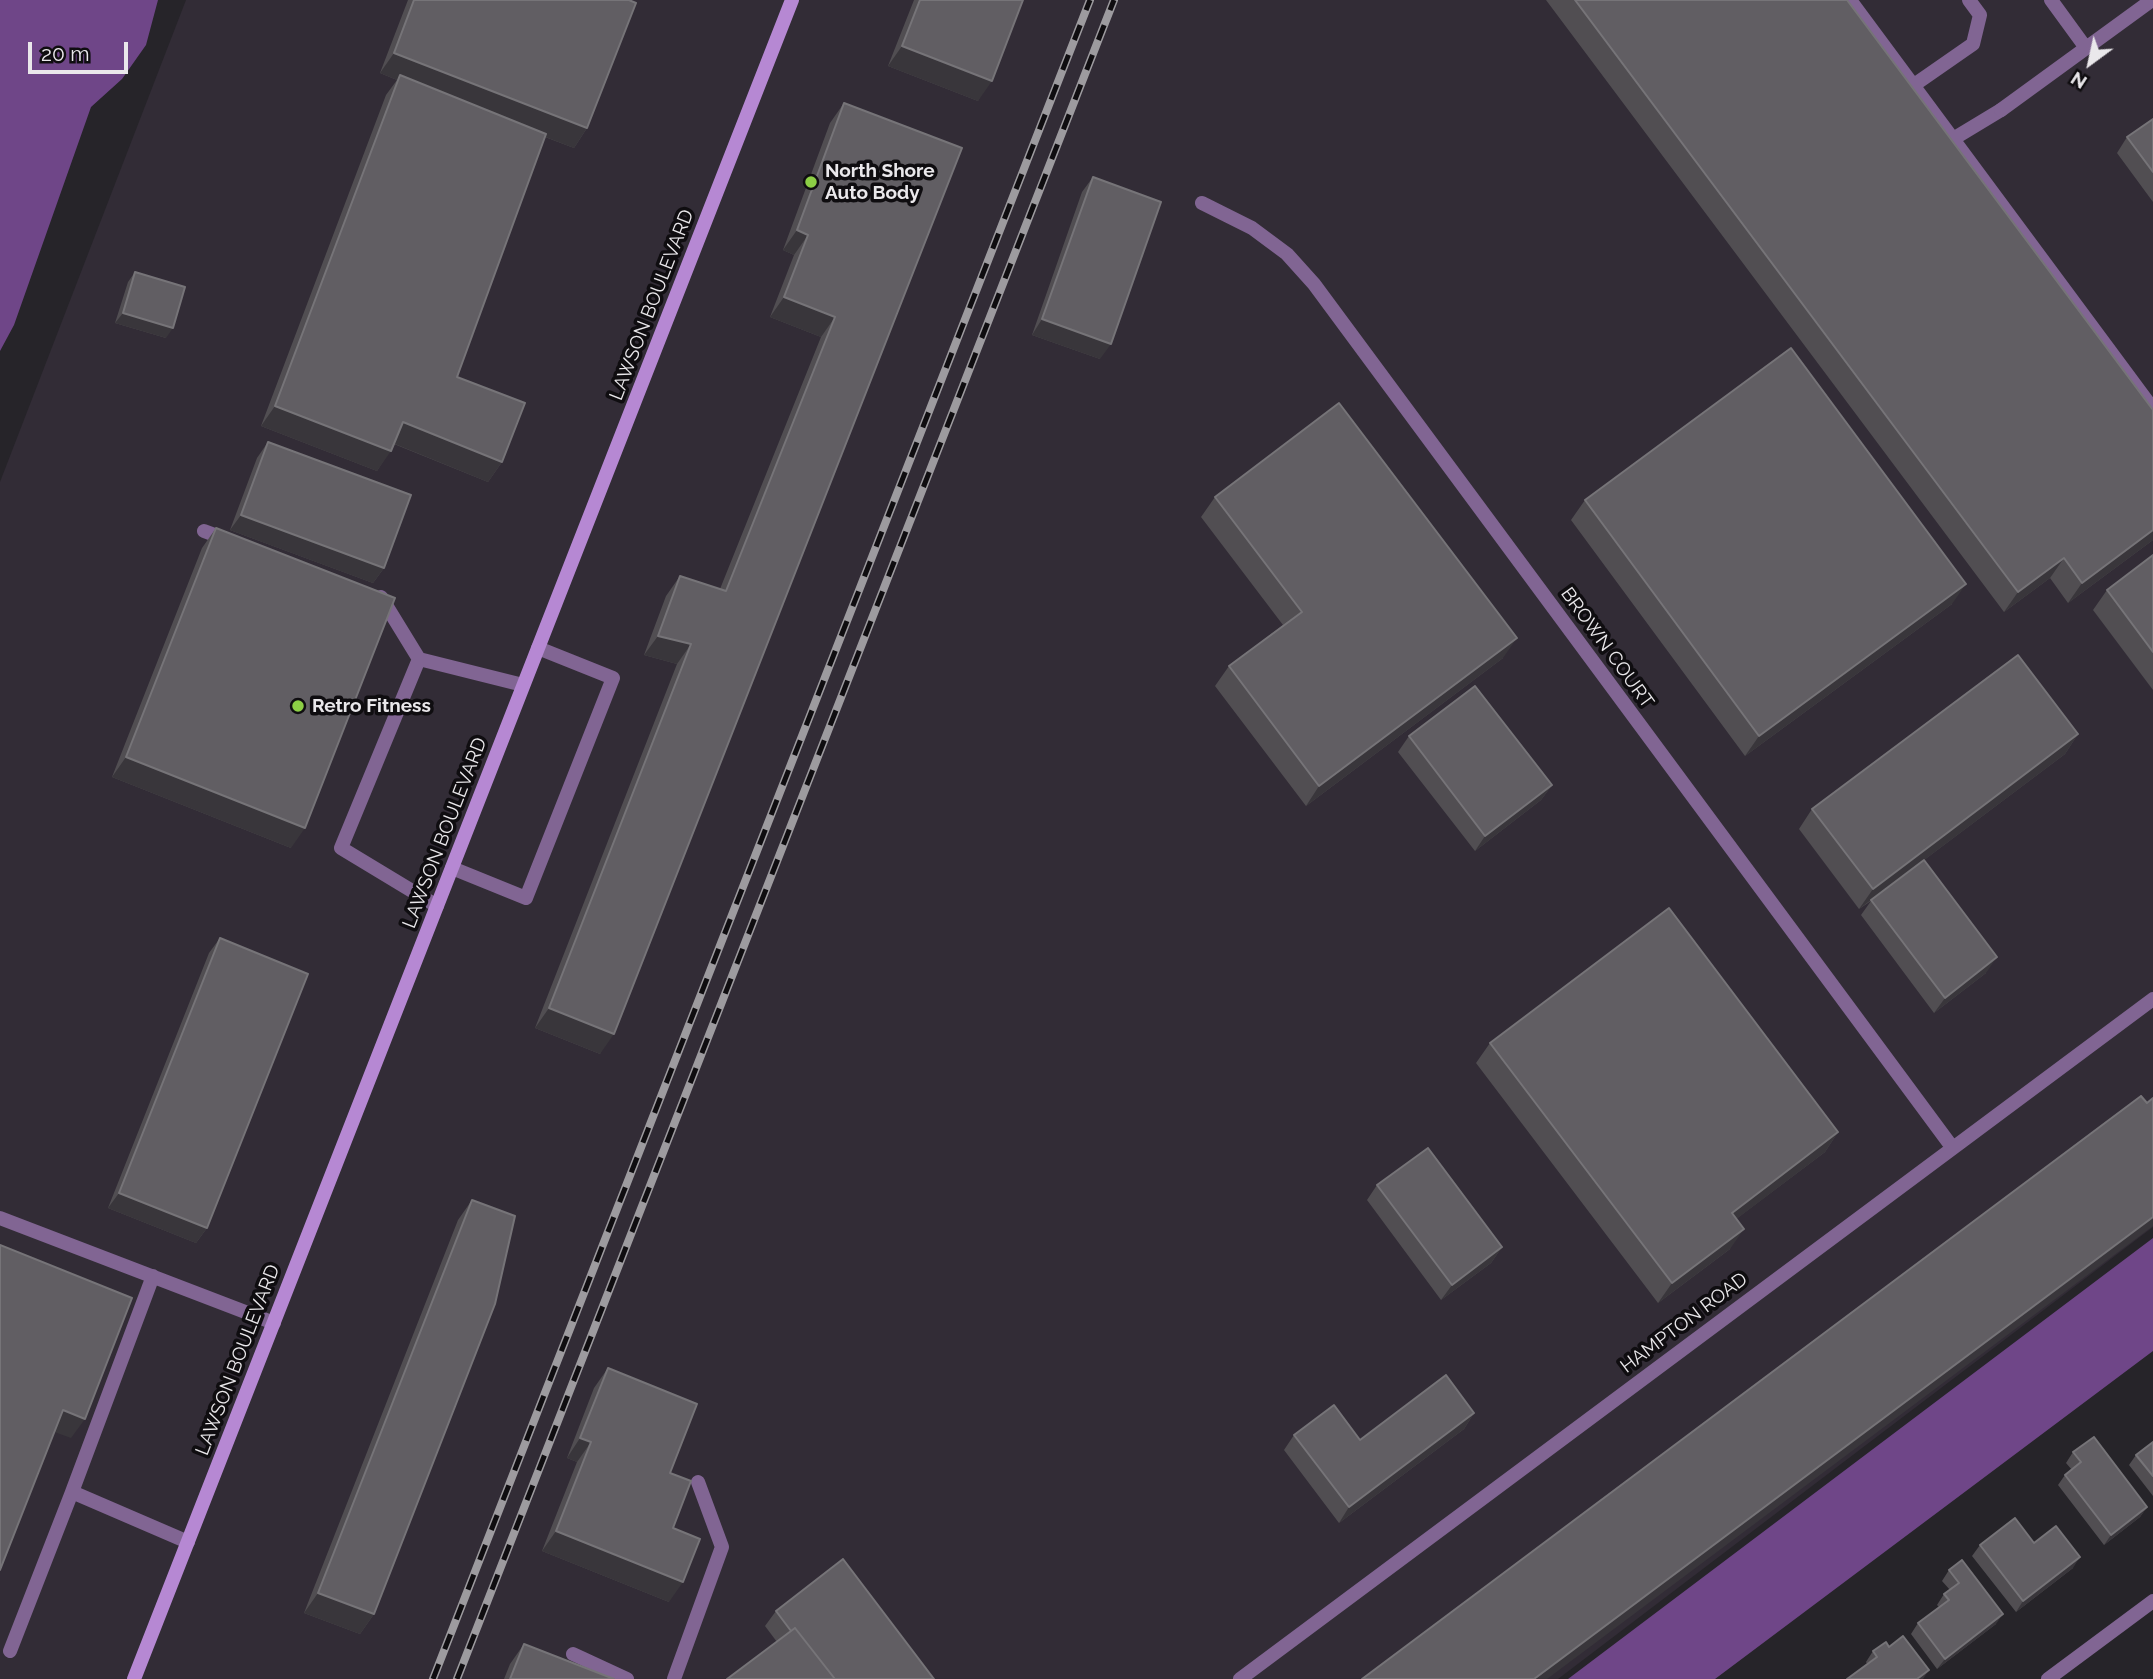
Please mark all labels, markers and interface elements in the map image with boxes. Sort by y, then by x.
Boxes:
scale bar [32,28,131,72]
north arrow [2055,28,2125,98]
text: 20 m [41,41,89,66]
text: N [2066,67,2091,94]
place label: North Shore Auto Body [825,160,935,204]
marker: North Shore Auto Body [803,174,819,190]
street label: LAWSON BOULEVARD [605,207,699,403]
street label: BROWN COURT [1556,583,1658,713]
place label: Retro Fitness [312,695,431,717]
marker: Retro Fitness [290,698,306,714]
street label: LAWSON BOULEVARD [398,735,492,931]
street label: LAWSON BOULEVARD [191,1262,285,1458]
street label: HAMPTON ROAD [1616,1268,1752,1378]

